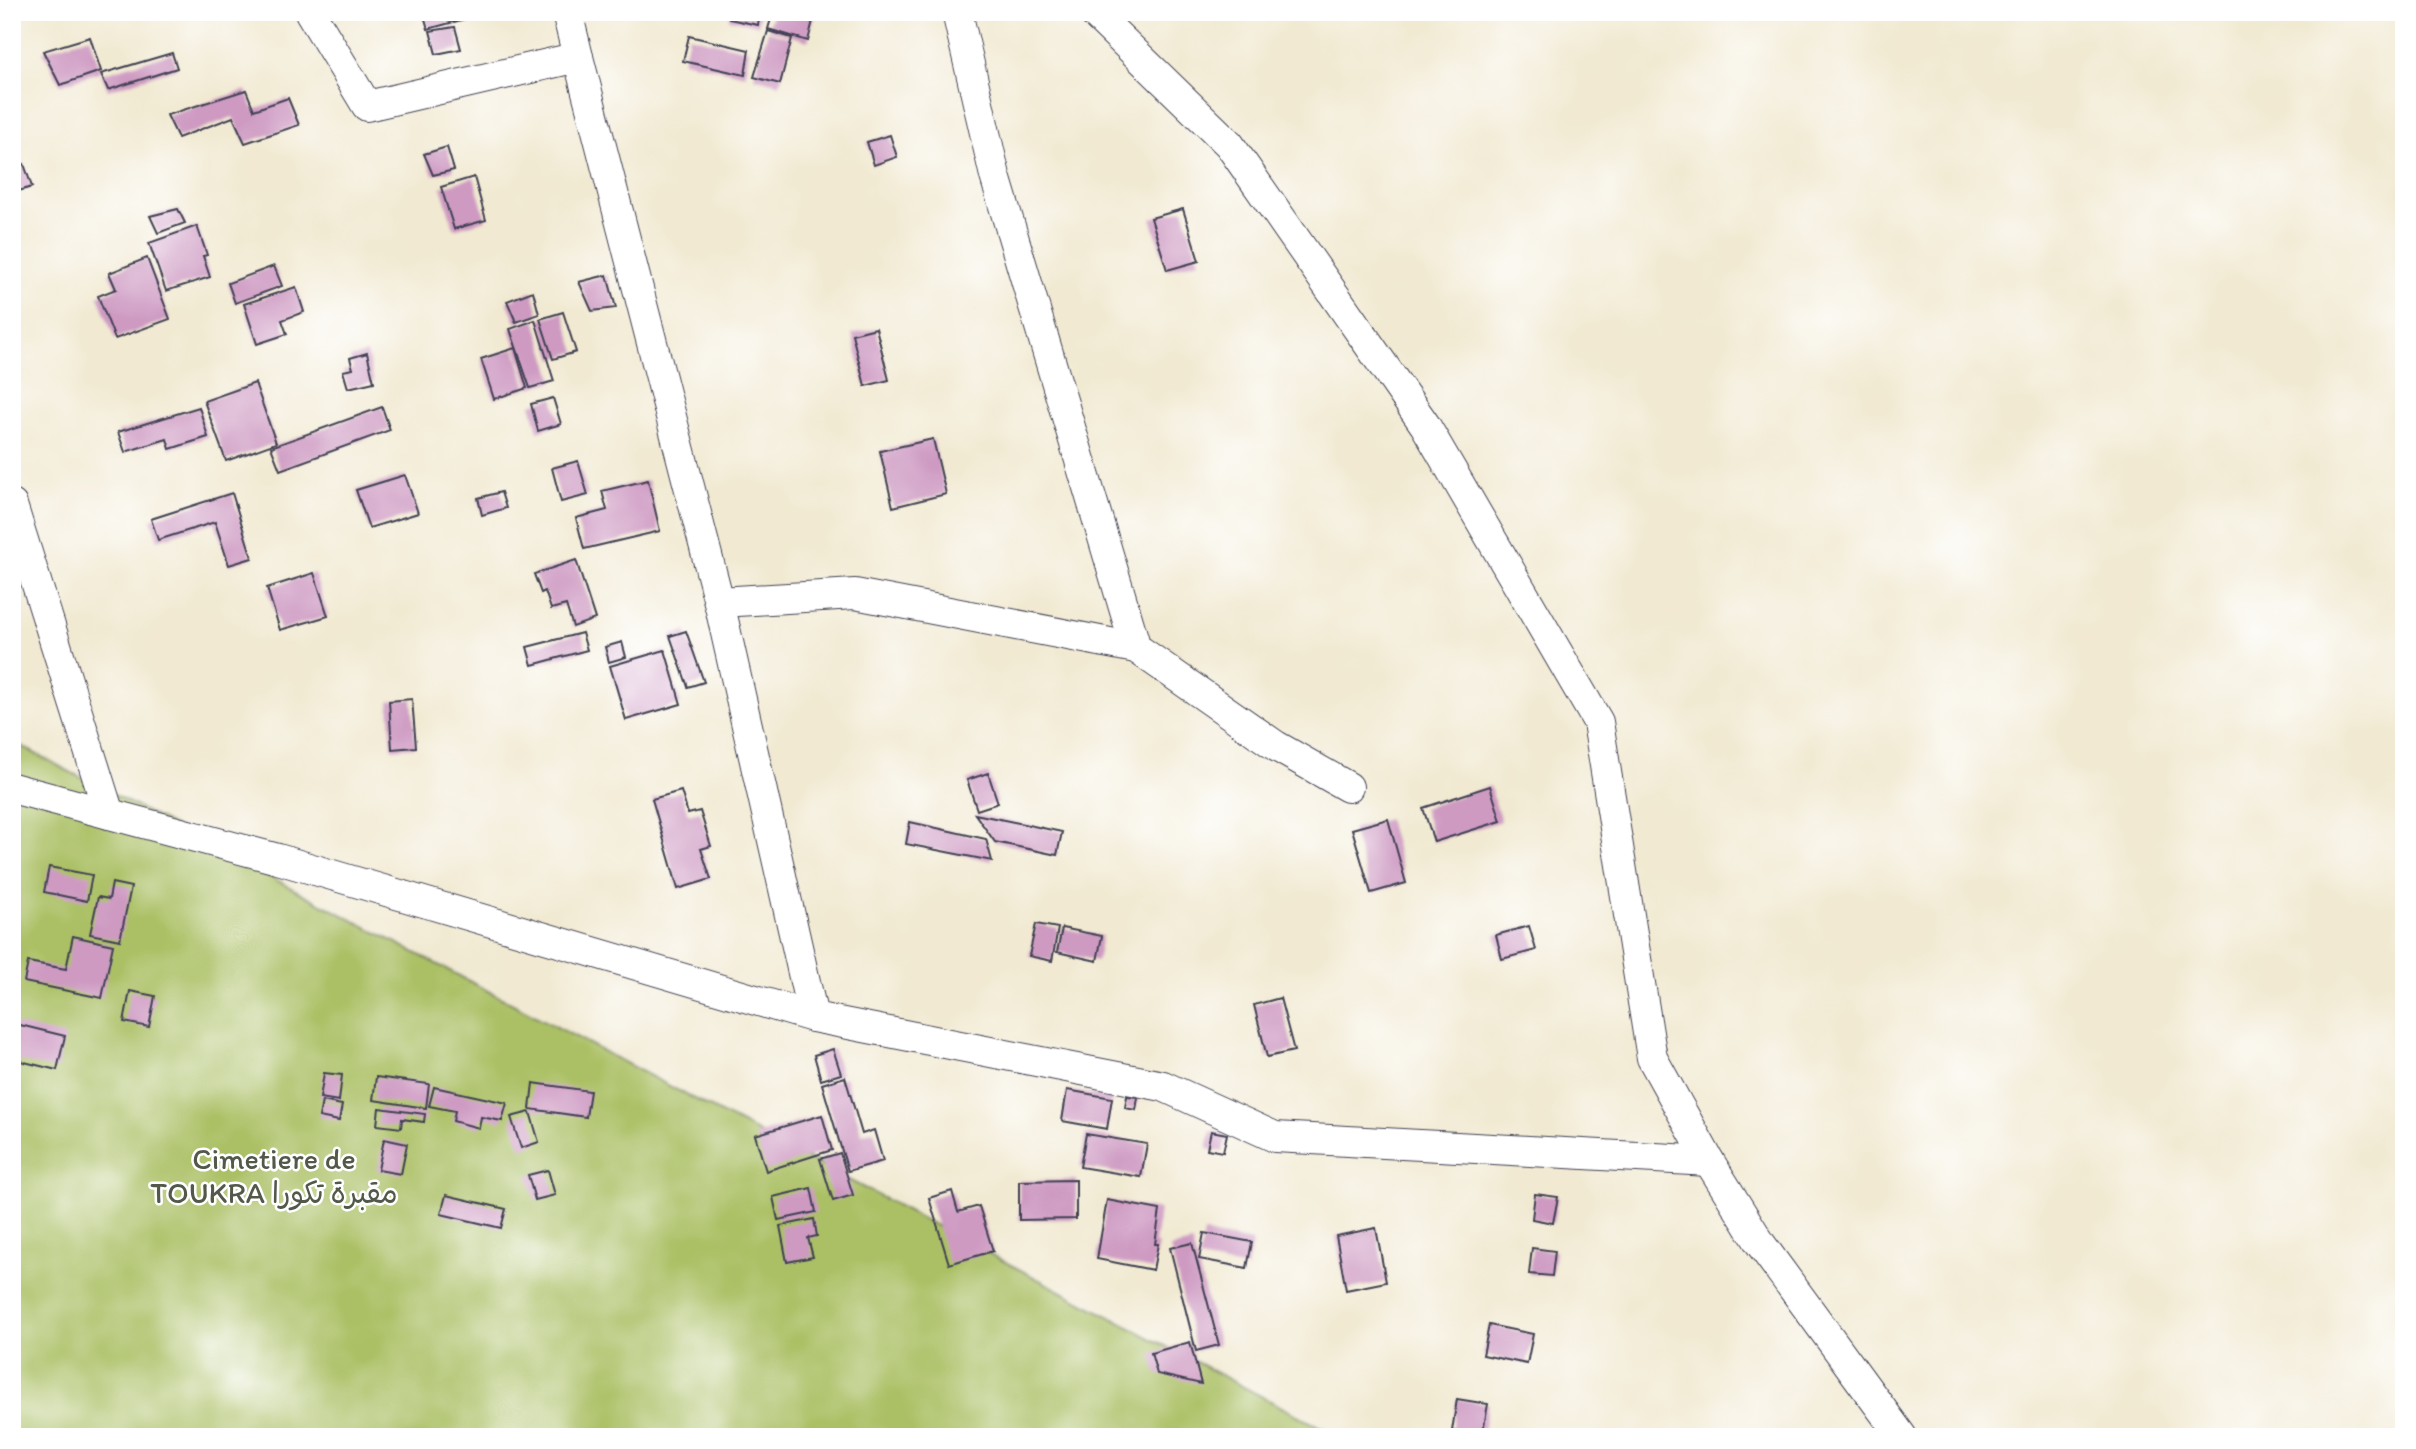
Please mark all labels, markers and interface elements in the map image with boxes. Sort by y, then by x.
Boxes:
park label: Cimetiere de TOUKRA مقبرة تكورا [150,1140,398,1211]

